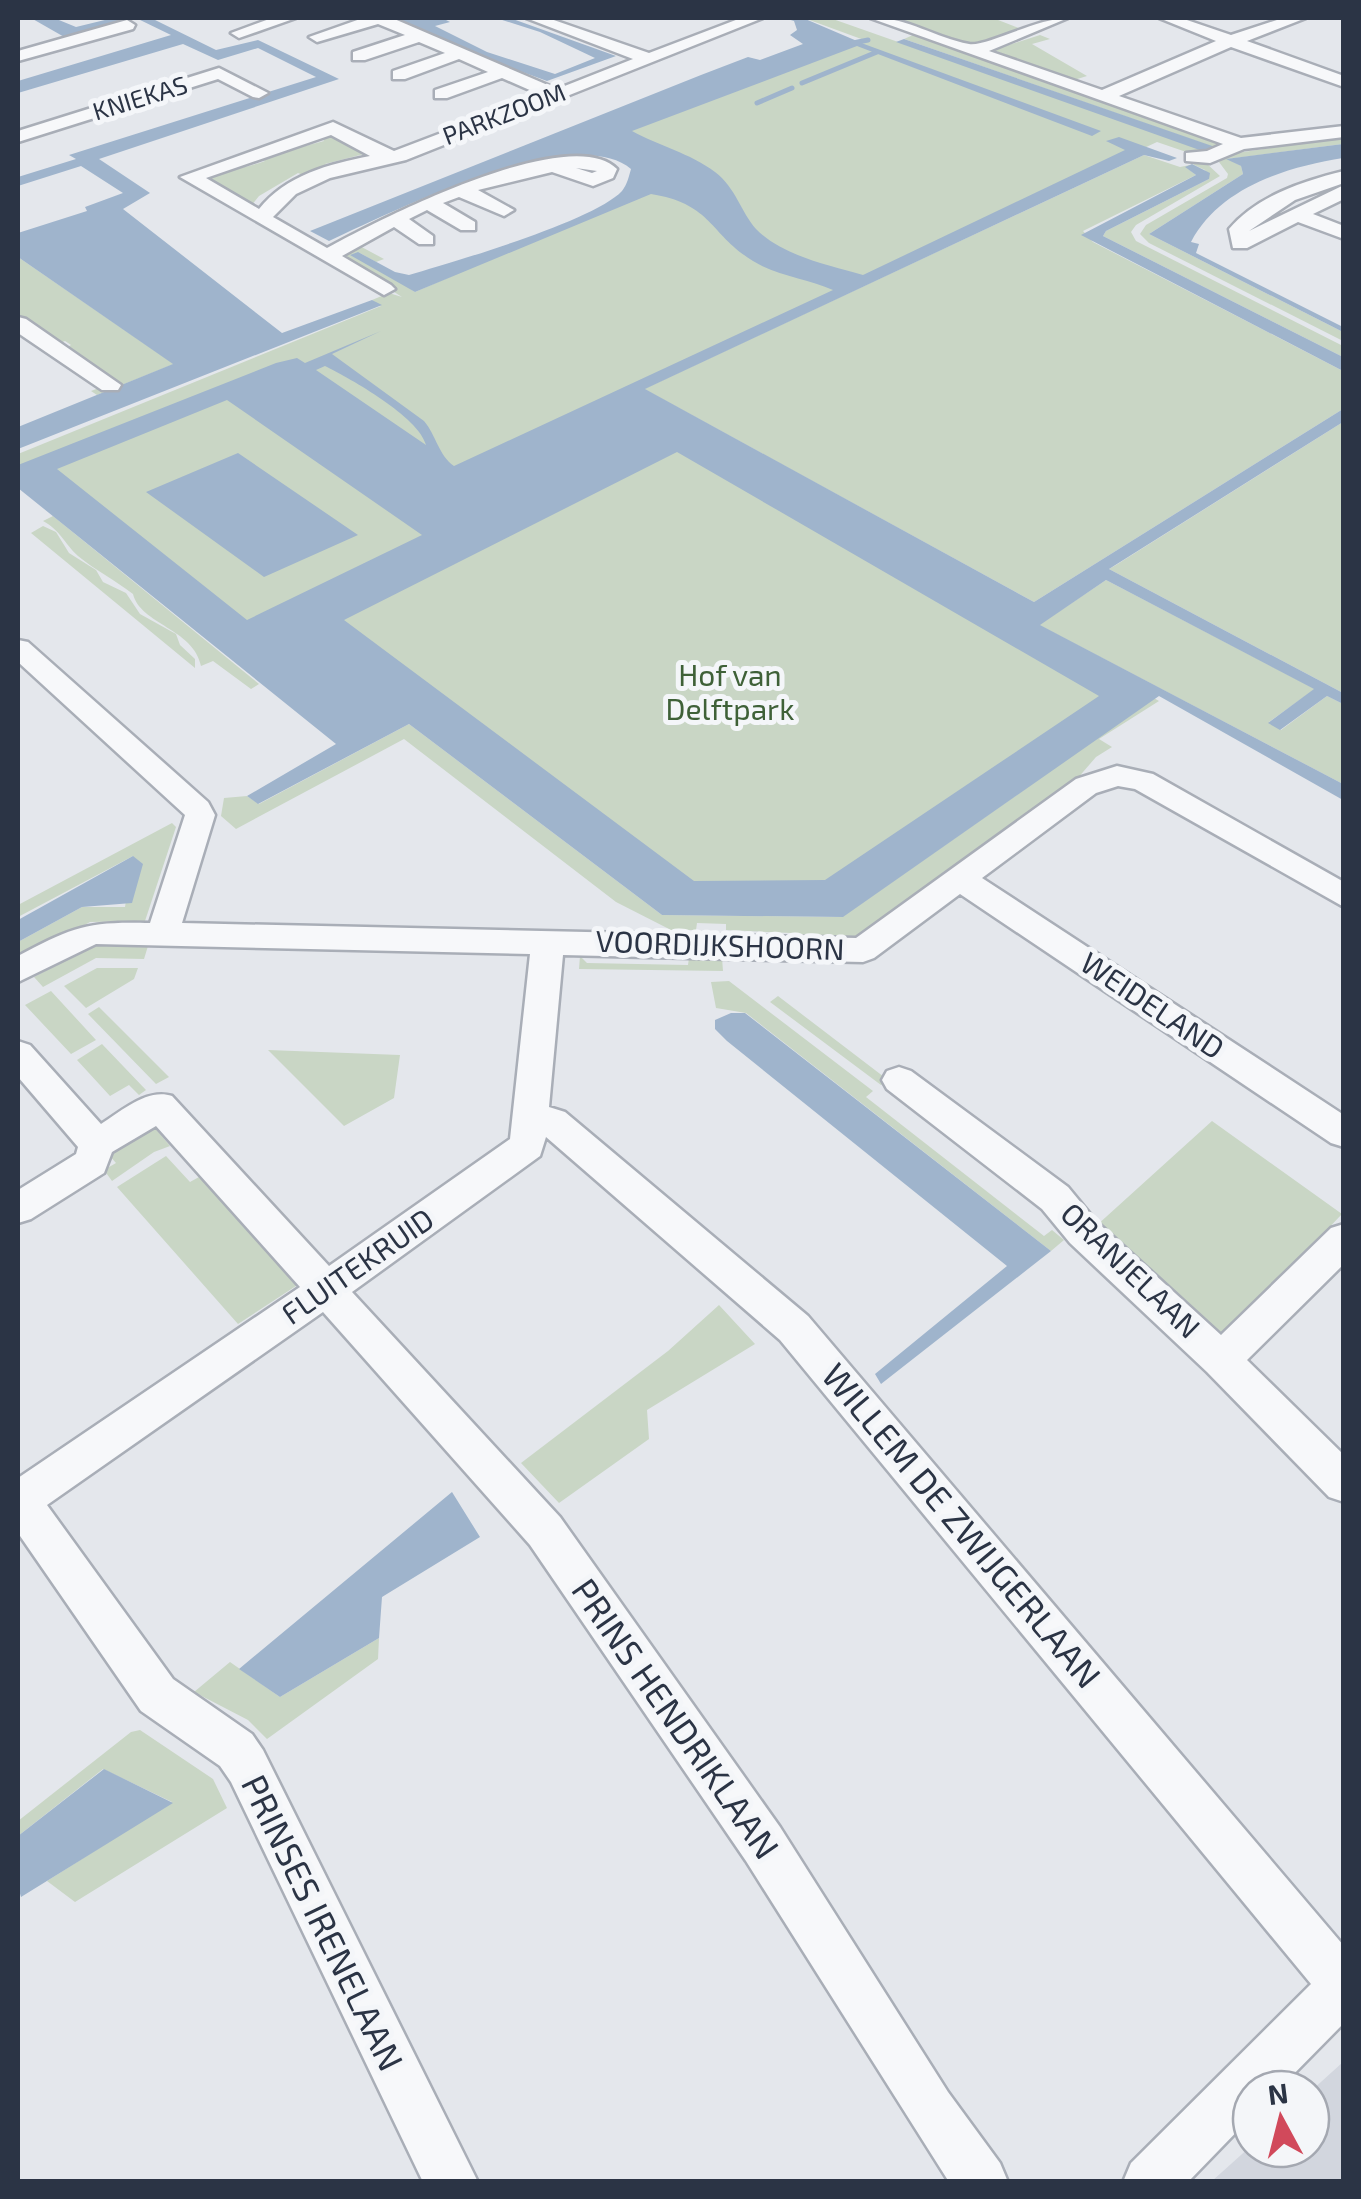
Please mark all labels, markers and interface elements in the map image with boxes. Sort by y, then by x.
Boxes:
street label: KNIEKAS [89,68,191,126]
street label: PARKZOOM [438,76,569,150]
park label: Hof van Delftpark [666,656,794,726]
street label: VOORDIJKSHOORN [595,922,845,966]
street label: WEIDELAND [1075,943,1232,1065]
street label: ORANJELAAN [1054,1194,1208,1345]
street label: FLUITEKRUID [274,1200,440,1331]
street label: WILLEM DE ZWIJGERLAAN [814,1354,1111,1695]
street label: PRINS HENDRIKLAAN [564,1570,789,1866]
street label: PRINSES IRENELAAN [234,1767,414,2077]
north arrow [1231,2069,1331,2169]
text: N [1266,2075,1290,2111]

